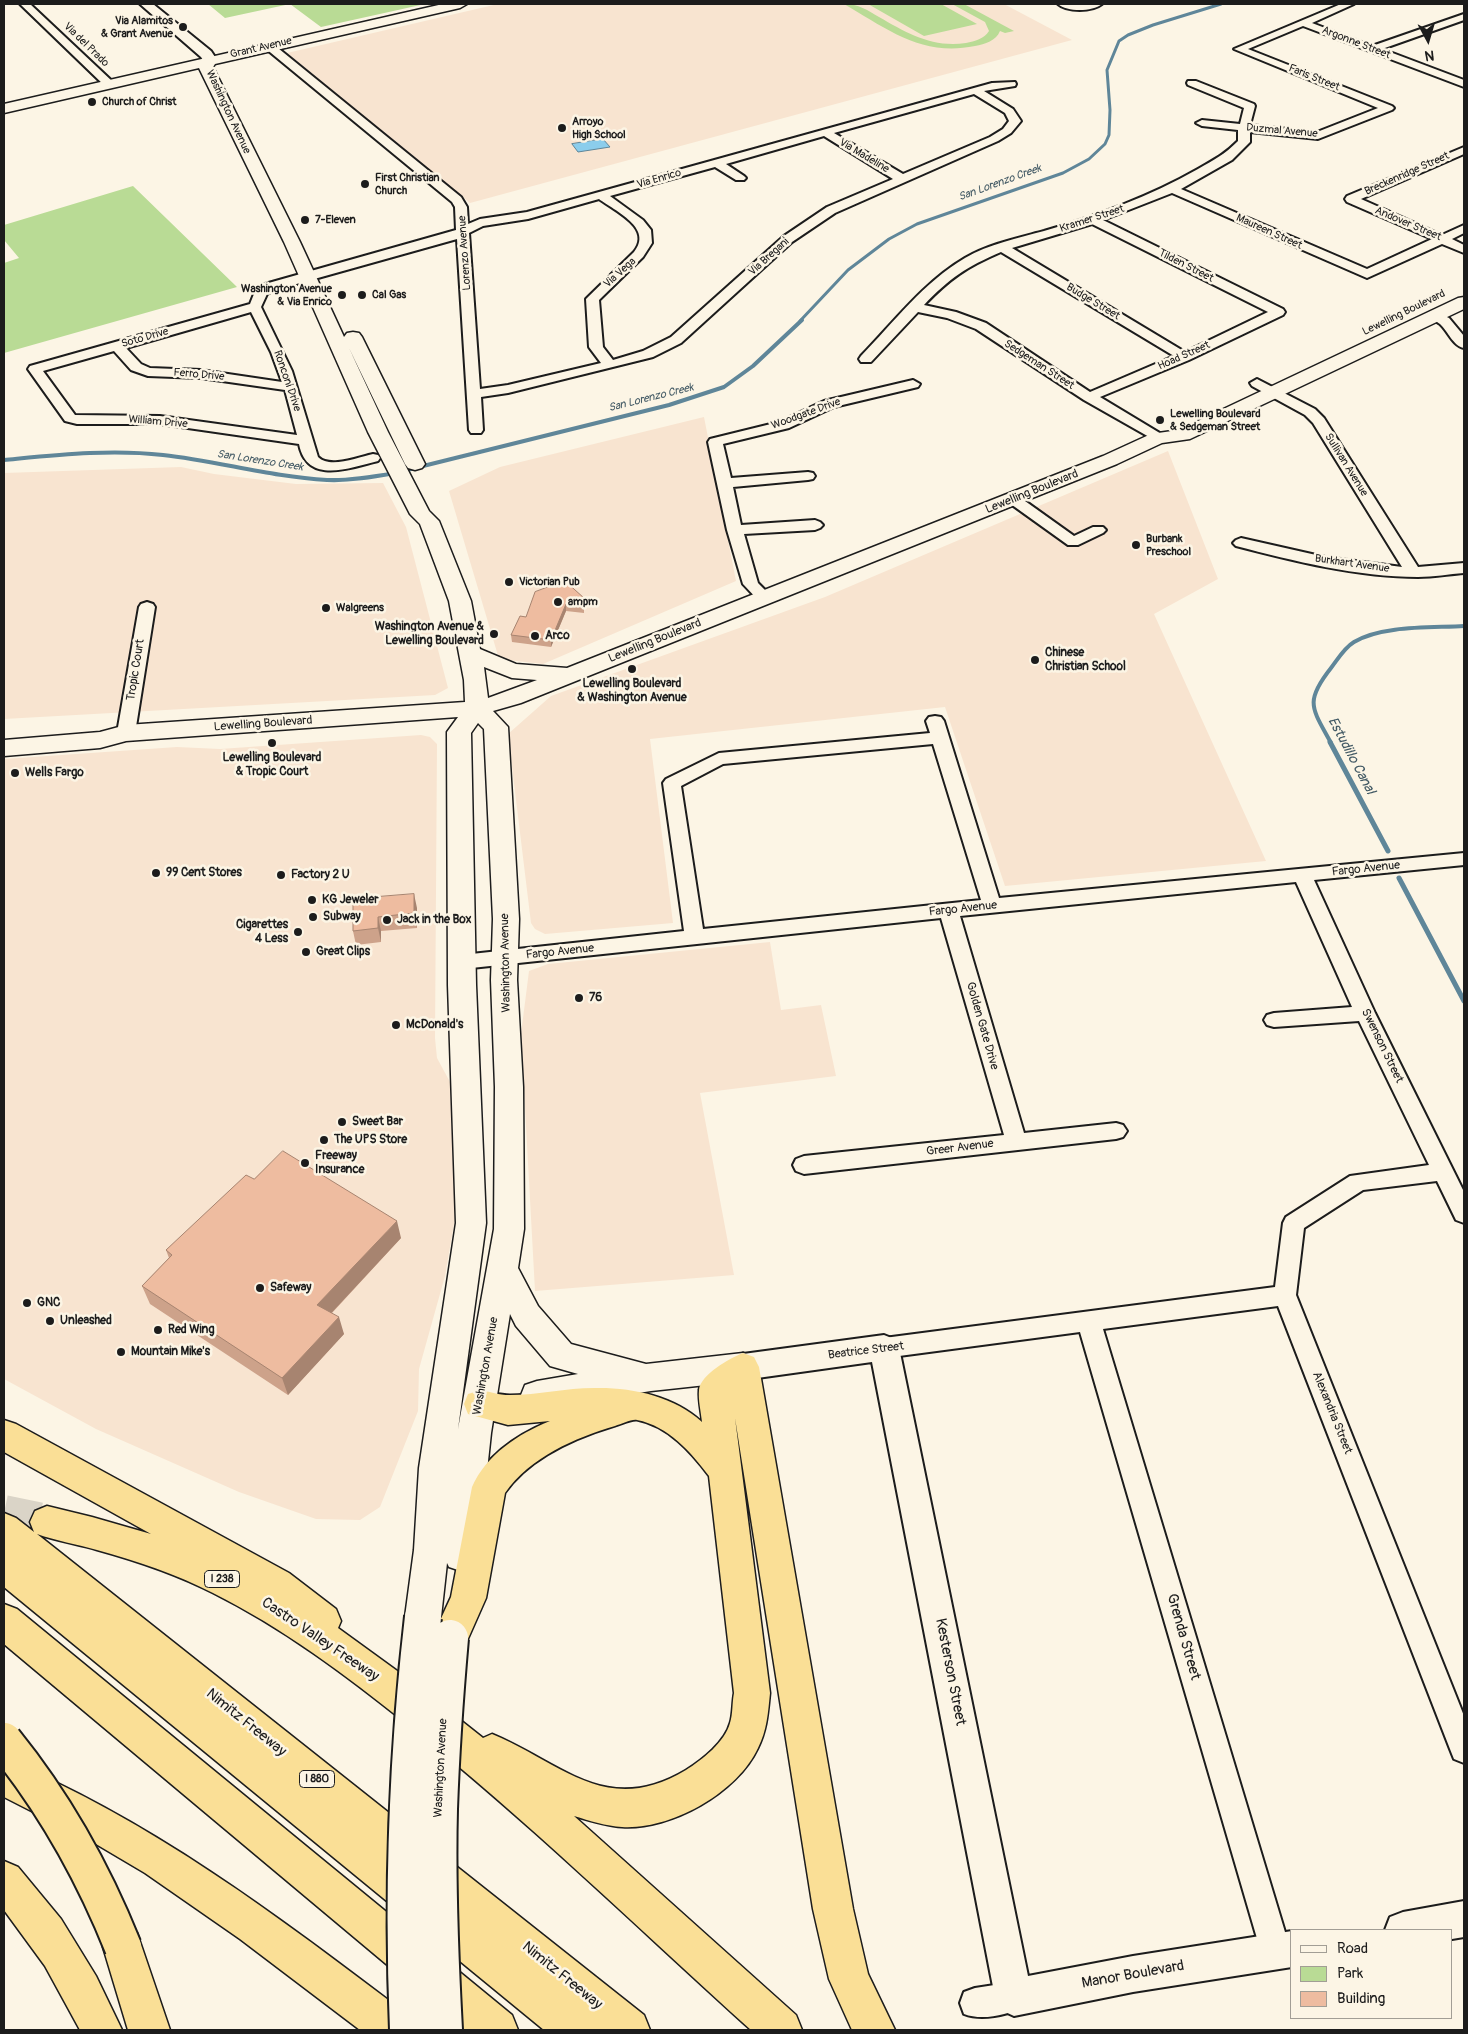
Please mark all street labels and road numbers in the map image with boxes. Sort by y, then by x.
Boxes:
street label: Via del Prado [61,20,111,70]
street label: Argonne Street [1320,24,1392,62]
street label: Grant Avenue [229,35,293,61]
street label: Faris Street [1286,62,1342,94]
street label: Washington Avenue [203,68,253,156]
street label: Duzmal Avenue [1246,121,1318,141]
street label: Via Madeline [837,136,891,176]
street label: Breckenridge Street [1363,149,1451,199]
street label: Via Enrico [635,166,683,192]
street label: Kramer Street [1058,202,1126,236]
street label: Andover Street [1373,204,1443,244]
street label: Maureen Street [1234,212,1304,252]
street label: Lorenzo Avenue [456,215,474,291]
street label: Via Bregani [746,235,792,279]
street label: Tilden Street [1156,247,1216,285]
street label: Via Vega [601,255,639,291]
street label: Budge Street [1064,281,1122,323]
street label: Lewelling Boulevard [1360,287,1448,339]
street label: Soto Drive [120,325,170,351]
street label: Sedgeman Street [1001,337,1077,393]
street label: Hoad Street [1156,339,1212,373]
street label: Ronconi Drive [270,349,304,413]
street label: Ferro Drive [173,366,225,384]
street label: Woodgate Drive [770,395,842,433]
street label: William Drive [128,413,188,431]
street label: Sullivan Avenue [1321,431,1371,499]
street label: Lewelling Boulevard [983,467,1081,517]
street label: Burkhart Avenue [1314,552,1390,576]
street label: Lewelling Boulevard [606,616,704,666]
street label: Tropic Court [124,638,148,702]
street label: Lewelling Boulevard [213,713,313,735]
street label: Fargo Avenue [1331,858,1401,880]
street label: Fargo Avenue [928,898,998,920]
street label: Washington Avenue [498,913,514,1013]
street label: Fargo Avenue [525,941,595,963]
street label: Golden Gate Drive [963,981,1001,1071]
street label: Swenson Street [1358,1006,1406,1086]
street label: Greer Avenue [926,1137,994,1159]
street label: Washington Avenue [470,1316,502,1416]
street label: Beatrice Street [827,1339,905,1363]
street label: Alexandria Street [1309,1370,1355,1456]
road number: I 238 [204,1570,240,1588]
street label: Grenda Street [1162,1592,1204,1682]
street label: Castro Valley Freeway [258,1594,382,1686]
street label: Kesterson Street [931,1617,969,1727]
street label: Nimitz Freeway [202,1685,290,1761]
street label: Washington Avenue [431,1718,451,1818]
road number: I 880 [300,1770,334,1788]
street label: Nimitz Freeway [518,1938,606,2014]
street label: Manor Boulevard [1080,1957,1186,1993]

